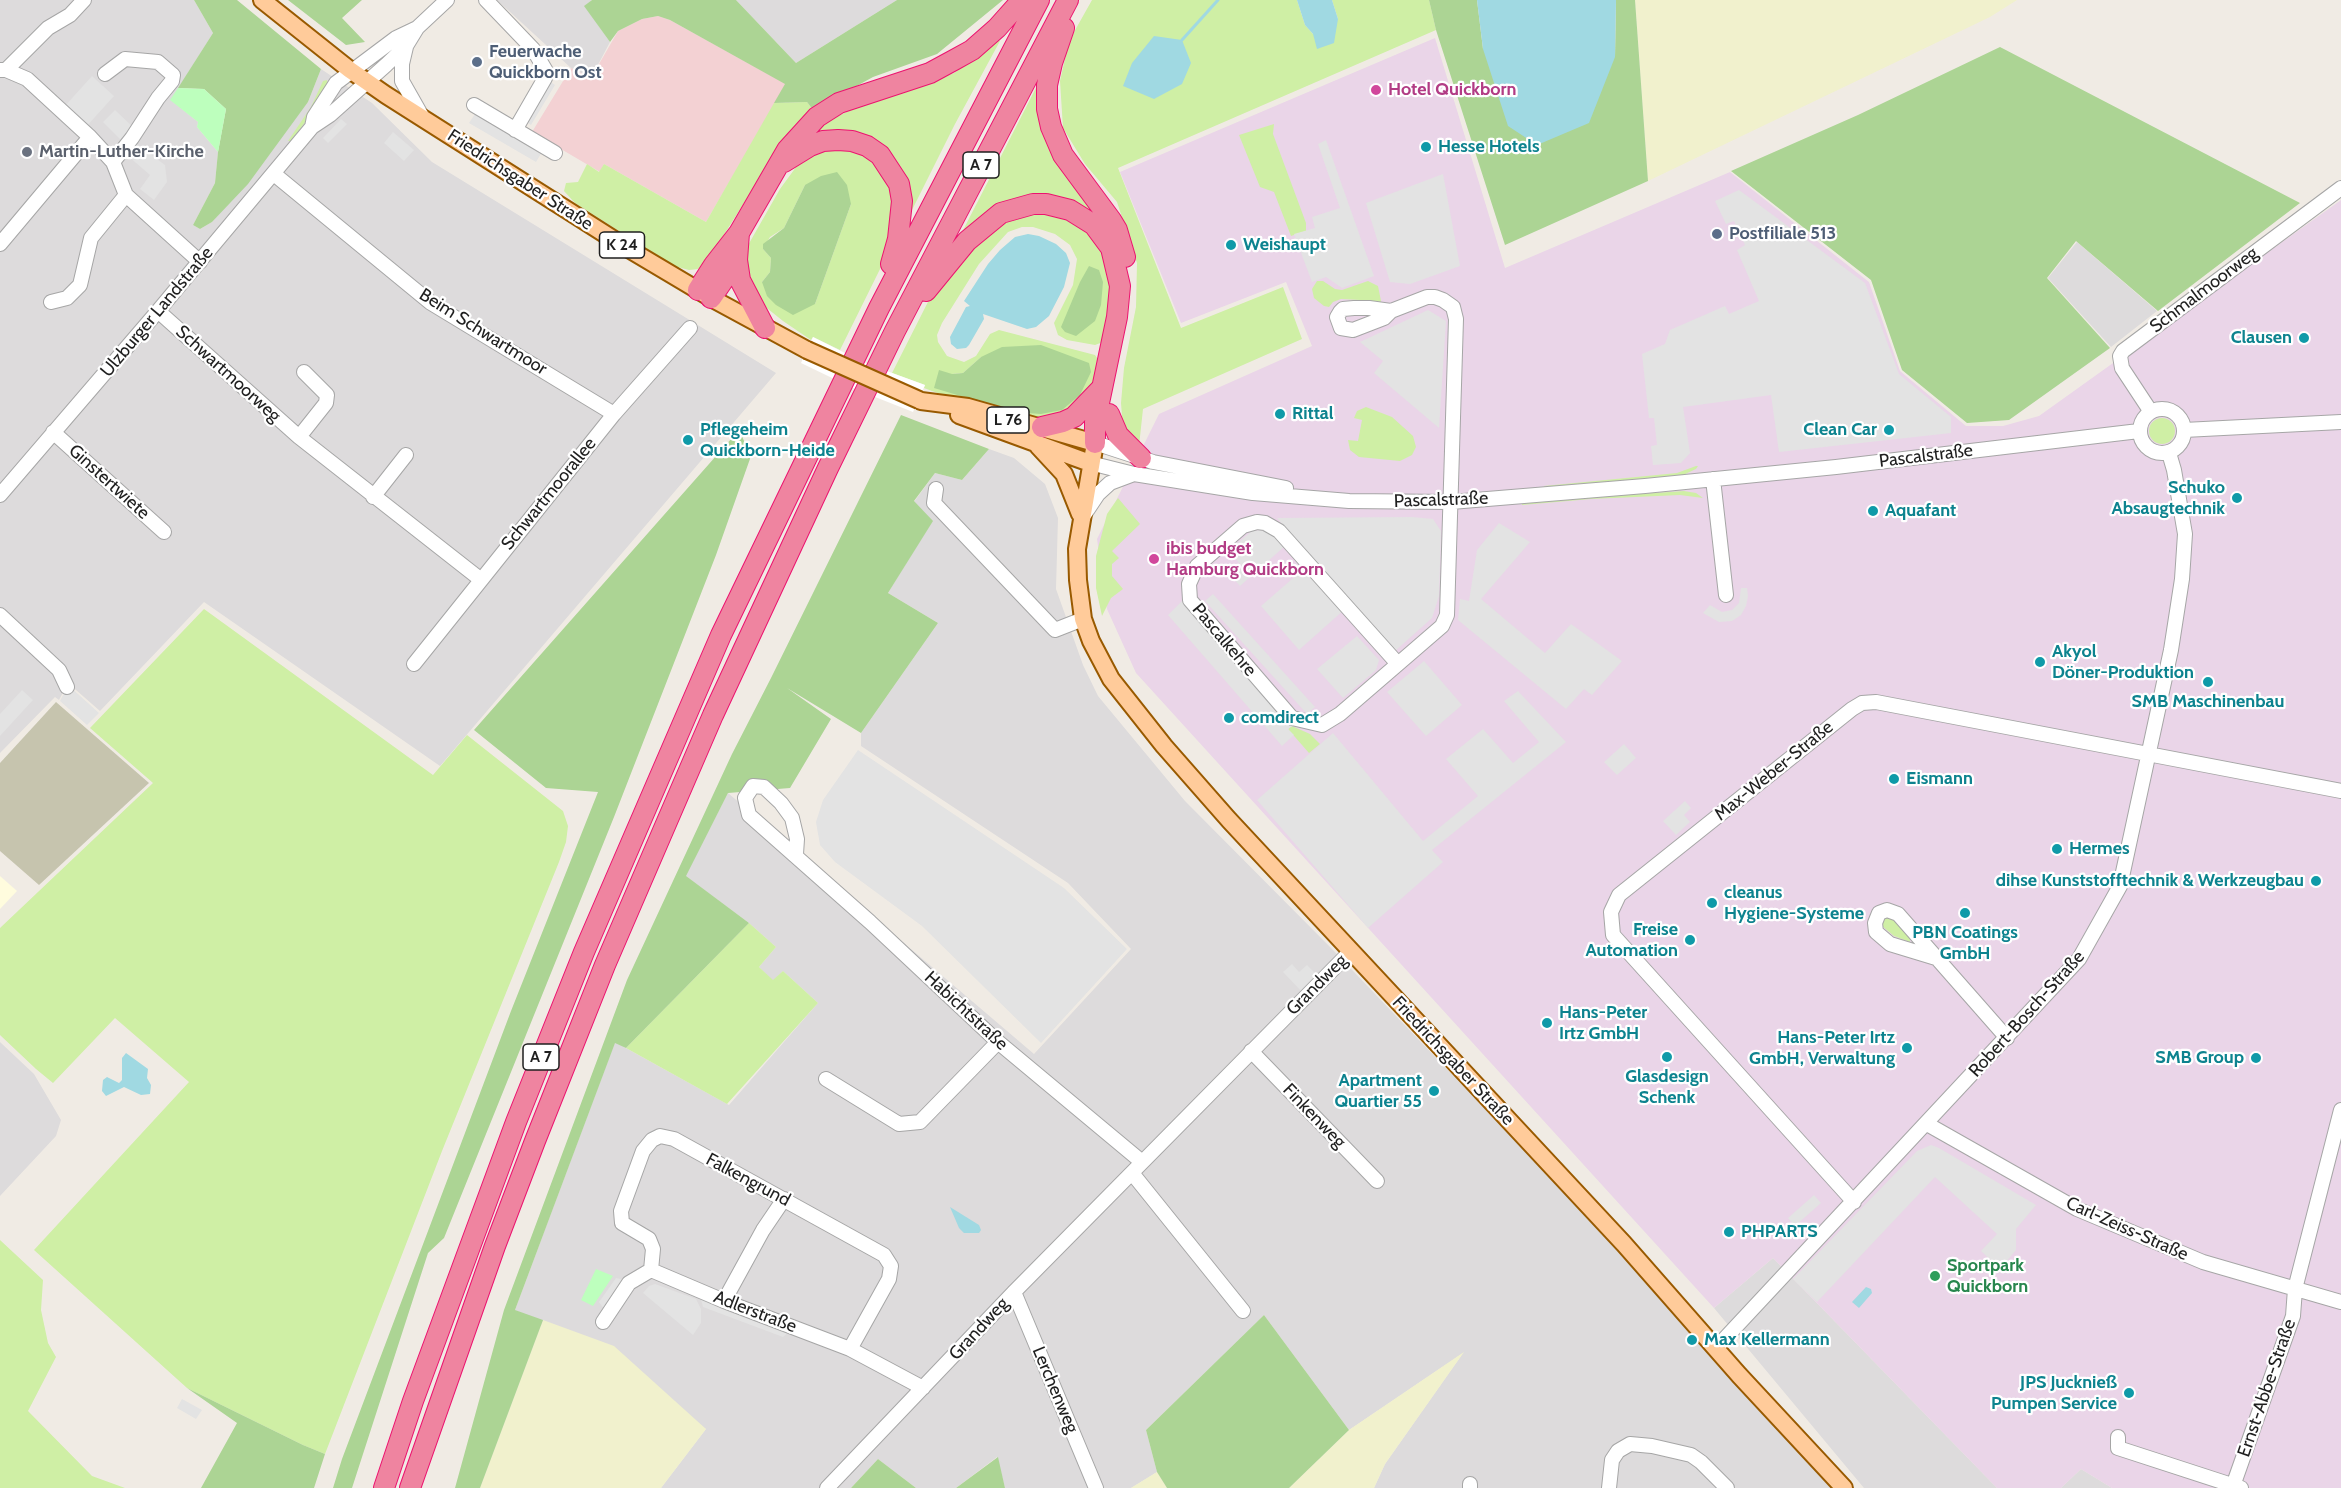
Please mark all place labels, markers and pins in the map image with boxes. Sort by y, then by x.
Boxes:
place label: Feuerwache Quickborn Ost [489,41,602,84]
marker: Feuerwache Quickborn Ost [470,55,484,69]
place label: Hotel Quickborn [1388,79,1516,101]
marker: Hotel Quickborn [1369,83,1383,97]
place label: Hesse Hotels [1438,136,1540,158]
marker: Hesse Hotels [1419,140,1433,154]
place label: Martin-Luther-Kirche [39,141,204,163]
marker: Martin-Luther-Kirche [20,145,34,159]
place label: Postfiliale 513 [1729,223,1836,245]
marker: Postfiliale 513 [1710,227,1724,241]
place label: Weishaupt [1243,234,1326,256]
marker: Weishaupt [1224,238,1238,252]
place label: Clausen [2231,327,2292,349]
marker: Clausen [2297,331,2311,345]
place label: Rittal [1292,403,1334,425]
marker: Rittal [1273,407,1287,421]
place label: Pflegeheim Quickborn-Heide [700,419,835,462]
place label: Clean Car [1803,419,1877,441]
marker: Clean Car [1882,423,1896,437]
marker: Pflegeheim Quickborn-Heide [681,433,695,447]
place label: Schuko Absaugtechnik [2111,477,2225,520]
marker: Schuko Absaugtechnik [2230,491,2244,505]
place label: Aquafant [1885,500,1956,522]
marker: Aquafant [1866,504,1880,518]
place label: ibis budget Hamburg Quickborn [1166,538,1324,580]
marker: ibis budget Hamburg Quickborn [1147,552,1161,566]
place label: Akyol Döner-Produktion [2052,641,2194,684]
marker: Akyol Döner-Produktion [2033,655,2047,669]
marker: SMB Maschinenbau [2201,675,2215,689]
place label: SMB Maschinenbau [2132,691,2284,713]
place label: comdirect [1241,707,1319,729]
marker: comdirect [1222,711,1236,725]
place label: Eismann [1906,768,1973,790]
marker: Eismann [1887,772,1901,786]
place label: Hermes [2069,838,2130,860]
marker: Hermes [2050,842,2064,856]
place label: dihse Kunststofftechnik & Werkzeugbau [1996,870,2304,892]
marker: dihse Kunststofftechnik & Werkzeugbau [2309,874,2323,888]
place label: cleanus Hygiene-Systeme [1724,882,1864,924]
marker: cleanus Hygiene-Systeme [1705,896,1719,910]
marker: PBN Coatings GmbH [1958,906,1972,920]
place label: Freise Automation [1585,919,1678,962]
place label: PBN Coatings GmbH [1912,922,2018,964]
marker: Freise Automation [1683,933,1697,947]
place label: Hans-Peter Irtz GmbH [1559,1002,1647,1044]
marker: Hans-Peter Irtz GmbH [1540,1016,1554,1030]
place label: Hans-Peter Irtz GmbH, Verwaltung [1749,1027,1895,1070]
marker: Hans-Peter Irtz GmbH, Verwaltung [1900,1041,1914,1055]
place label: SMB Group [2155,1047,2244,1069]
marker: Glasdesign Schenk [1660,1050,1674,1064]
marker: SMB Group [2249,1051,2263,1065]
place label: Glasdesign Schenk [1625,1066,1709,1108]
place label: Apartment Quartier 55 [1334,1070,1422,1112]
marker: Apartment Quartier 55 [1427,1084,1441,1098]
place label: PHPARTS [1741,1221,1818,1243]
marker: PHPARTS [1722,1225,1736,1239]
place label: Sportpark Quickborn [1947,1255,2028,1298]
marker: Sportpark Quickborn [1928,1269,1942,1283]
place label: Max Kellermann [1704,1329,1830,1351]
marker: Max Kellermann [1685,1333,1699,1347]
place label: JPS Jucknieß Pumpen Service [1991,1372,2117,1414]
marker: JPS Jucknieß Pumpen Service [2122,1386,2136,1400]

